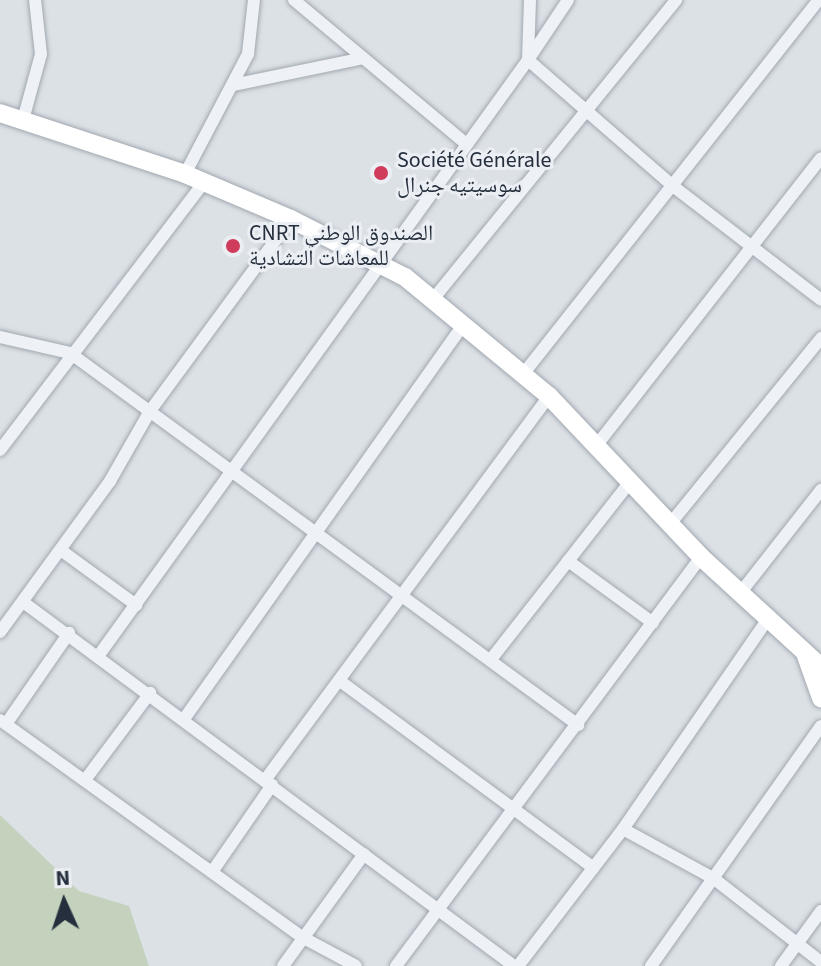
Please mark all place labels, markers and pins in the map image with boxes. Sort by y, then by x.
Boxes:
place label: Société Générale سوسيتيه جنرال [397,147,551,198]
marker: Société Générale سوسيتيه جنرال [372,164,390,182]
place label: CNRT الصندوق الوطني للمعاشات التشادية [249,220,433,272]
marker: CNRT الصندوق الوطني للمعاشات التشادية [224,237,242,255]

